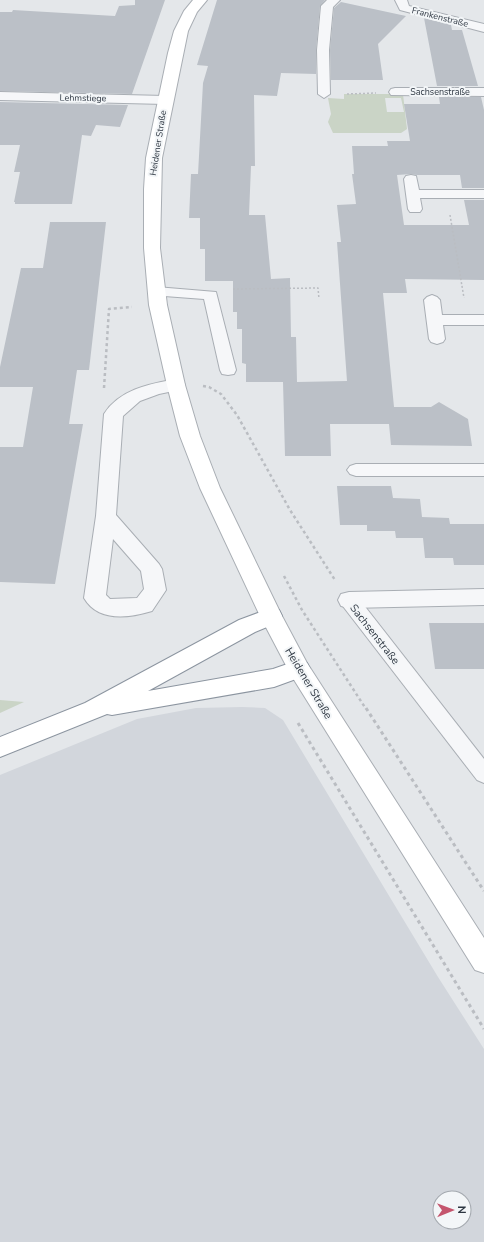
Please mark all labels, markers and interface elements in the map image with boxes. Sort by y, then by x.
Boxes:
street label: Frankenstraße [410,4,470,30]
street label: Sachsenstraße [410,86,470,98]
street label: Lehmstiege [59,92,107,104]
street label: Heidener Straße [147,109,169,177]
street label: Sachsenstraße [346,601,403,668]
street label: Heidener Straße [281,645,336,722]
north arrow [432,1190,472,1230]
text: N [454,1206,469,1214]

